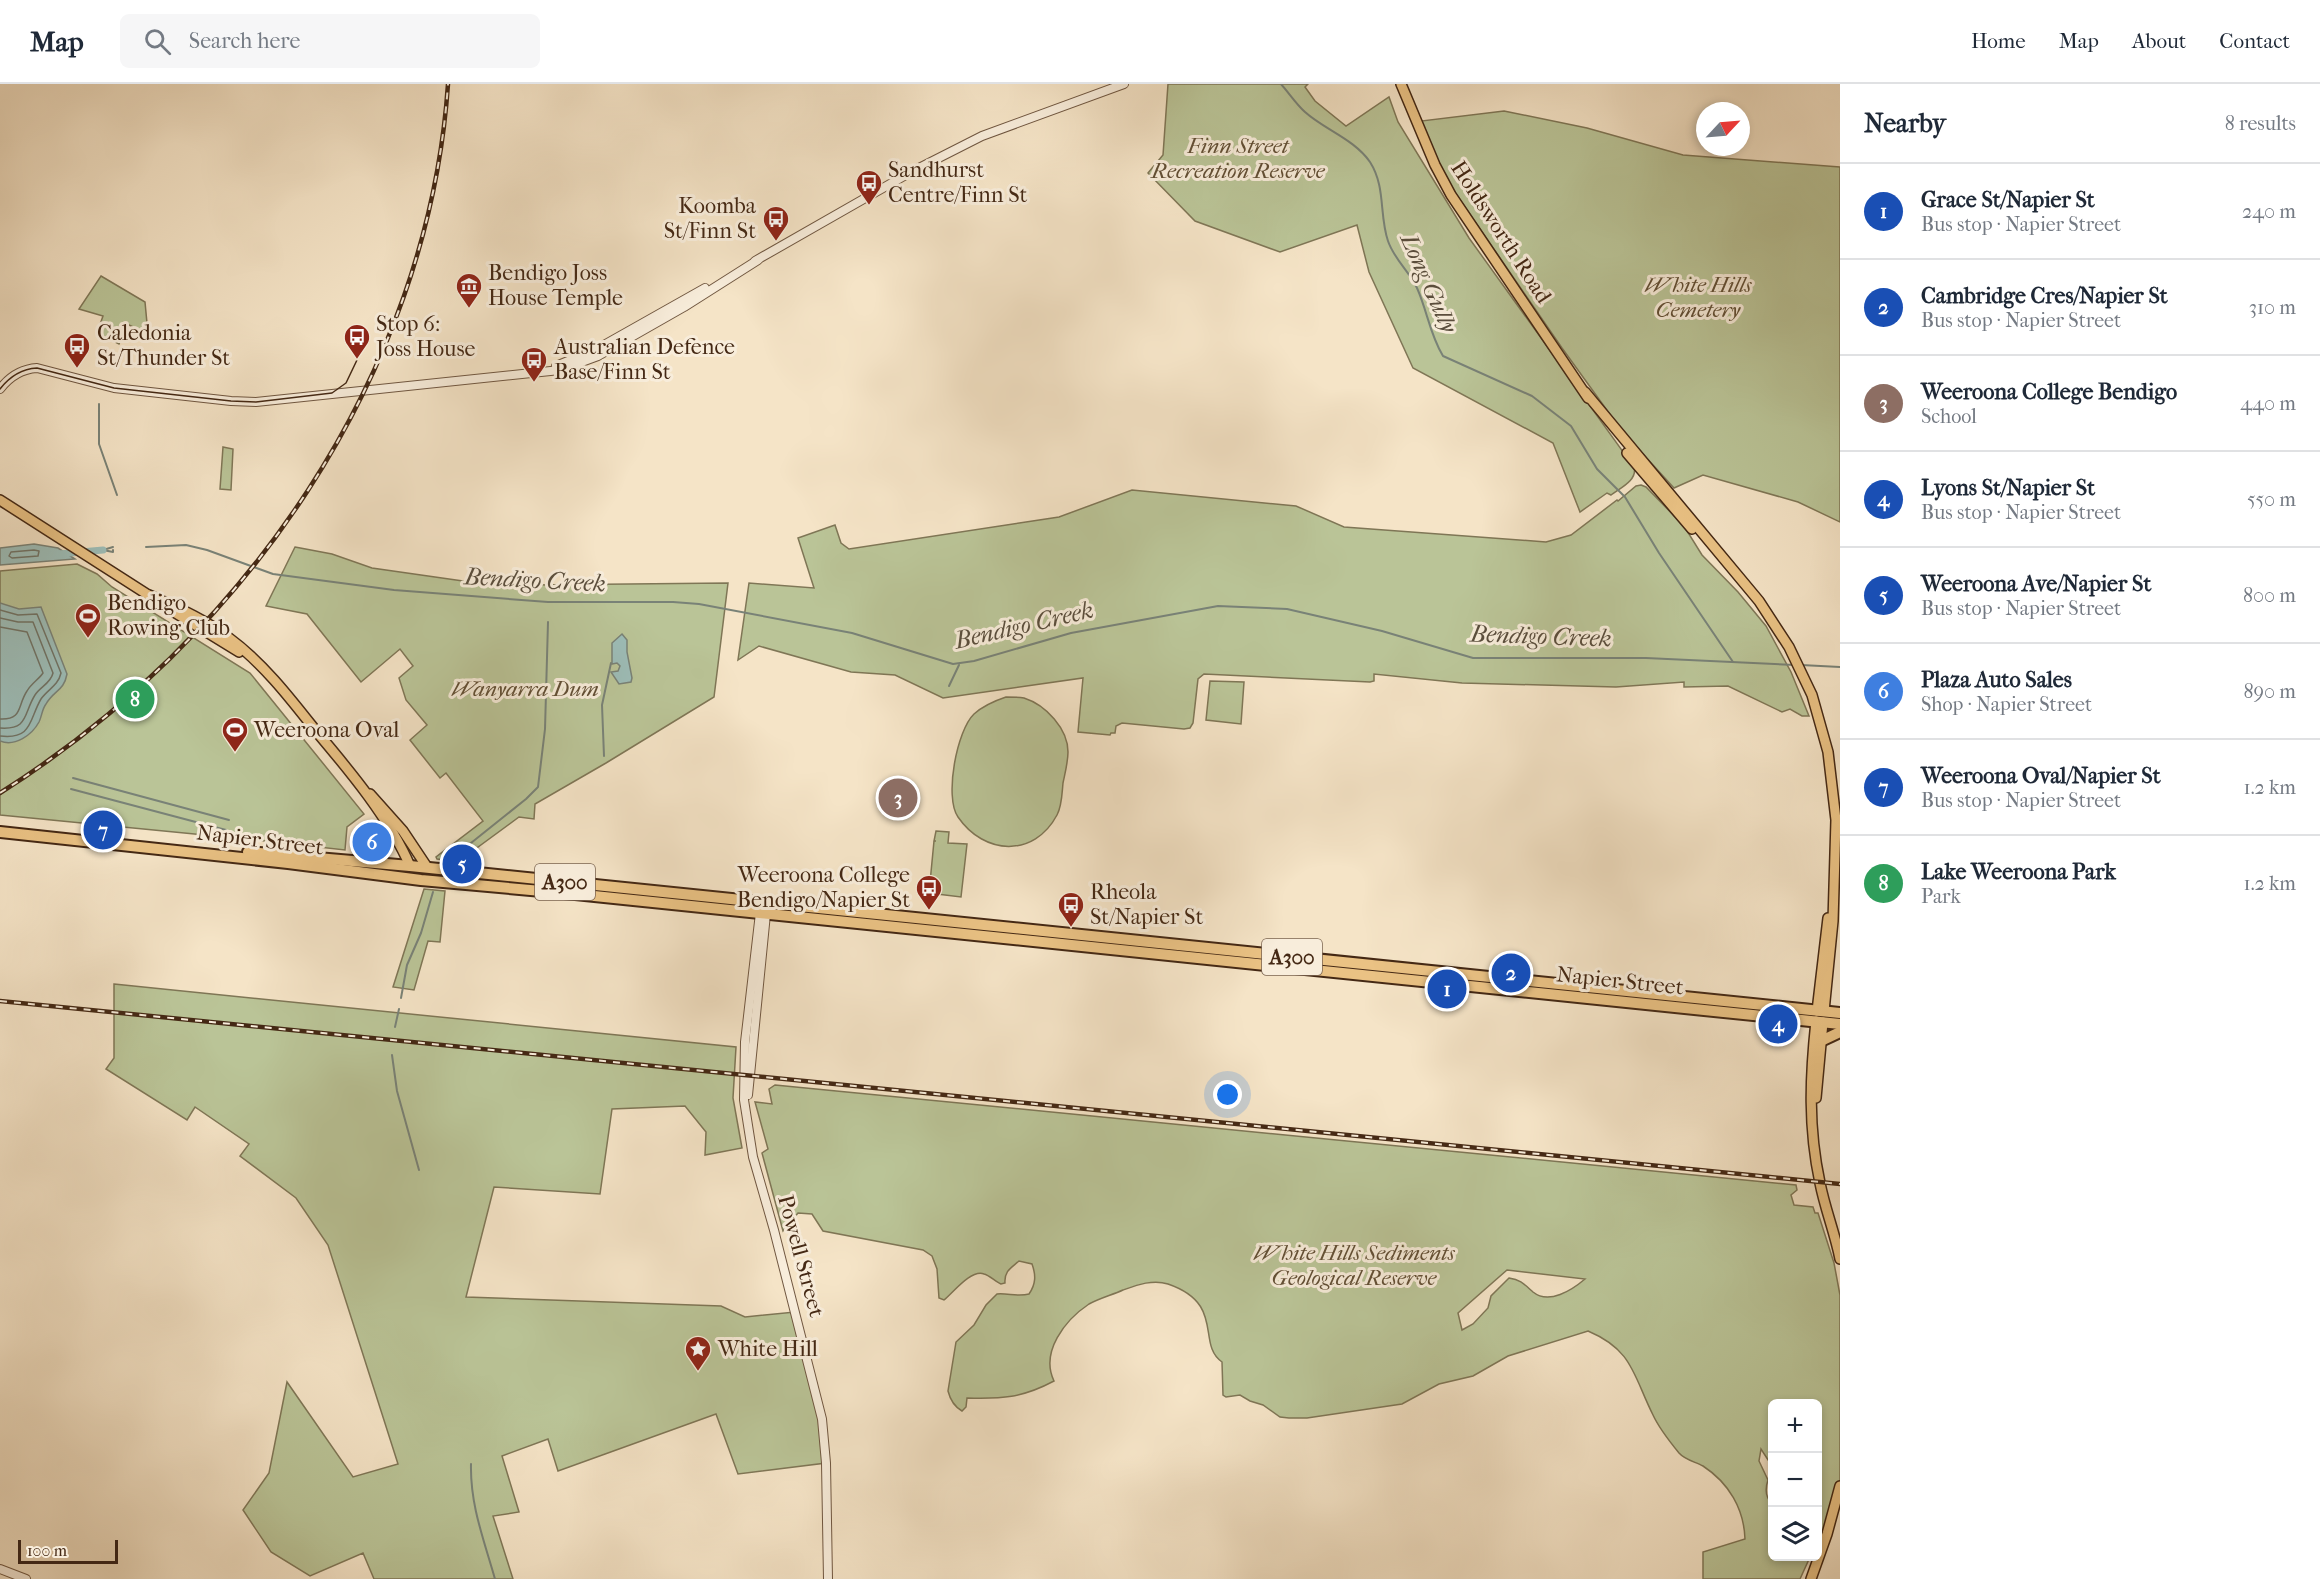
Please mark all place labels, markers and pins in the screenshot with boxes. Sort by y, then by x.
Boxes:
place label: Sandhurst Centre/Finn St [888,157,1028,208]
bus stop icon: Sandhurst Centre/Finn St [854,168,884,206]
place label: Koomba St/Finn St [664,193,757,244]
bus stop icon: Koomba St/Finn St [761,204,791,242]
place label: Bendigo Joss House Temple [488,260,623,311]
museum icon: Bendigo Joss House Temple [454,271,484,309]
place label: Stop 6: Joss House [374,311,476,362]
place label: Caledonia St/Thunder St [97,320,230,371]
bus stop icon: Stop 6: Joss House [342,322,372,360]
bus stop icon: Caledonia St/Thunder St [62,331,92,369]
place label: Australian Defence Base/Finn St [553,334,735,385]
bus stop icon: Australian Defence Base/Finn St [519,345,549,383]
place label: Bendigo Rowing Club [107,590,230,641]
sports icon: Bendigo Rowing Club [73,601,103,639]
pin: 8 [116,676,154,722]
sports icon: Weeroona Oval [220,715,250,753]
place label: Weeroona Oval [253,717,399,743]
pin: 3 [878,776,918,820]
pin: 7 [84,808,122,852]
pin: 6 [352,820,392,864]
pin: 5 [442,842,482,886]
place label: Weeroona College Bendigo/Napier St [737,862,910,913]
bus stop icon: Weeroona College Bendigo/Napier St [914,873,944,911]
place label: Rheola St/Napier St [1090,879,1203,930]
bus stop icon: Rheola St/Napier St [1056,890,1086,928]
pin: 2 [1492,950,1530,996]
pin: 1 [1428,966,1466,1012]
pin: 4 [1758,1002,1798,1046]
place icon: White Hill [683,1334,713,1372]
place label: White Hill [717,1336,818,1362]

